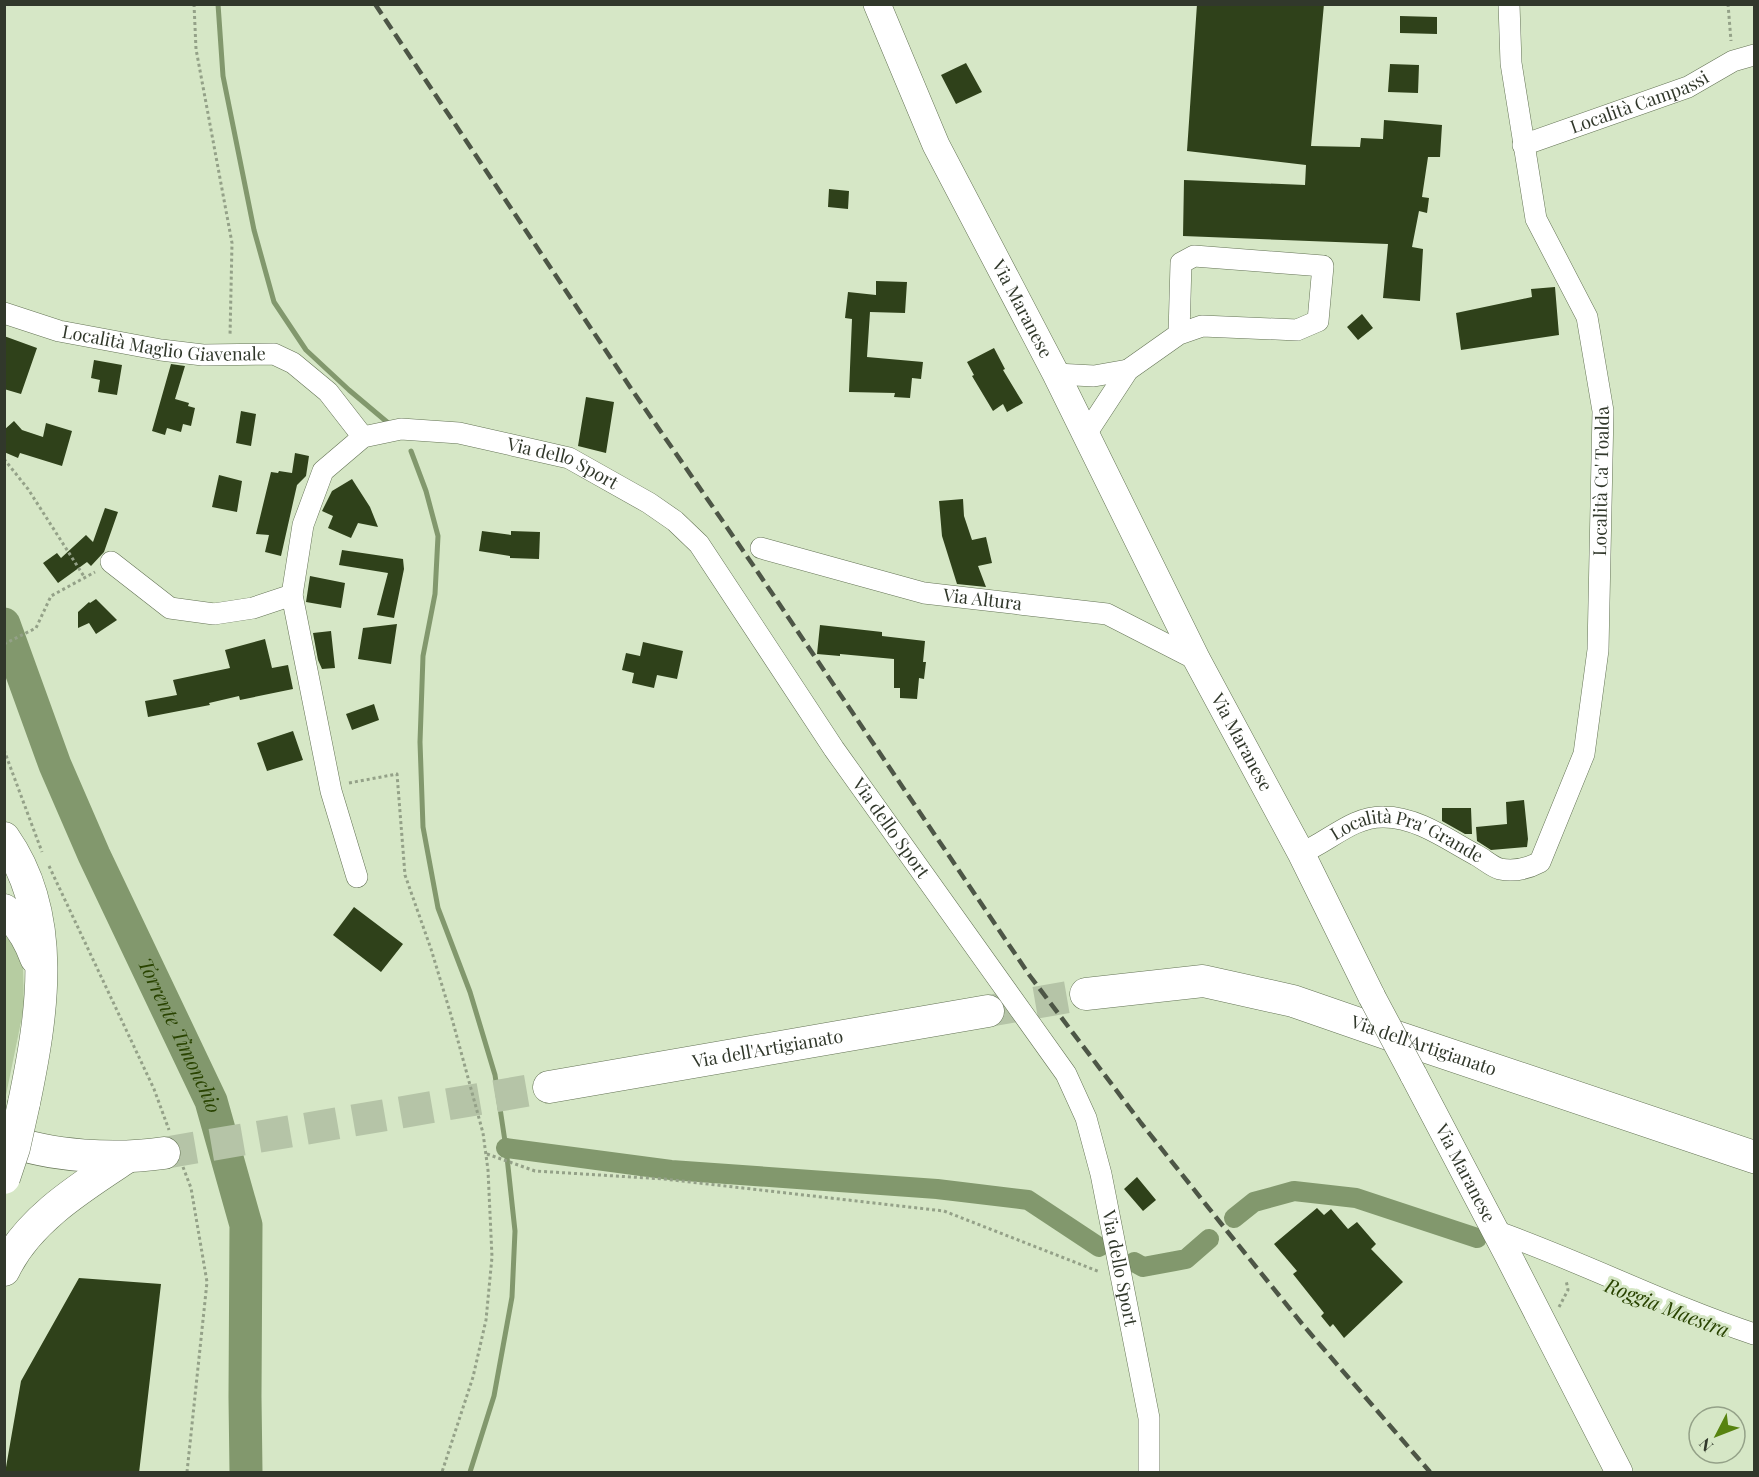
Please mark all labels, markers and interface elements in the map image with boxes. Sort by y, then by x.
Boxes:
street label: Località Campassi [1567,65,1713,139]
street label: Via Maranese [987,254,1059,362]
street label: Località Maglio Giavenale [60,319,266,366]
street label: Località Ca' Toalda [1587,404,1615,556]
street label: Via dello Sport [504,431,623,495]
street label: Via Altura [941,582,1023,615]
street label: Via Maranese [1206,688,1279,795]
street label: Via dello Sport [847,772,936,883]
street label: Località Pra' Grande [1325,804,1488,868]
water label: Torrente Timonchio [133,953,229,1116]
street label: Via dell'Artigianato [1347,1009,1500,1081]
street label: Via dell'Artigianato [689,1023,845,1073]
street label: Via Maranese [1430,1118,1502,1226]
street label: Via dello Sport [1097,1207,1144,1329]
water label: Roggia Maestra [1600,1270,1734,1343]
north arrow [1687,1405,1747,1465]
text: N [1694,1434,1717,1457]

